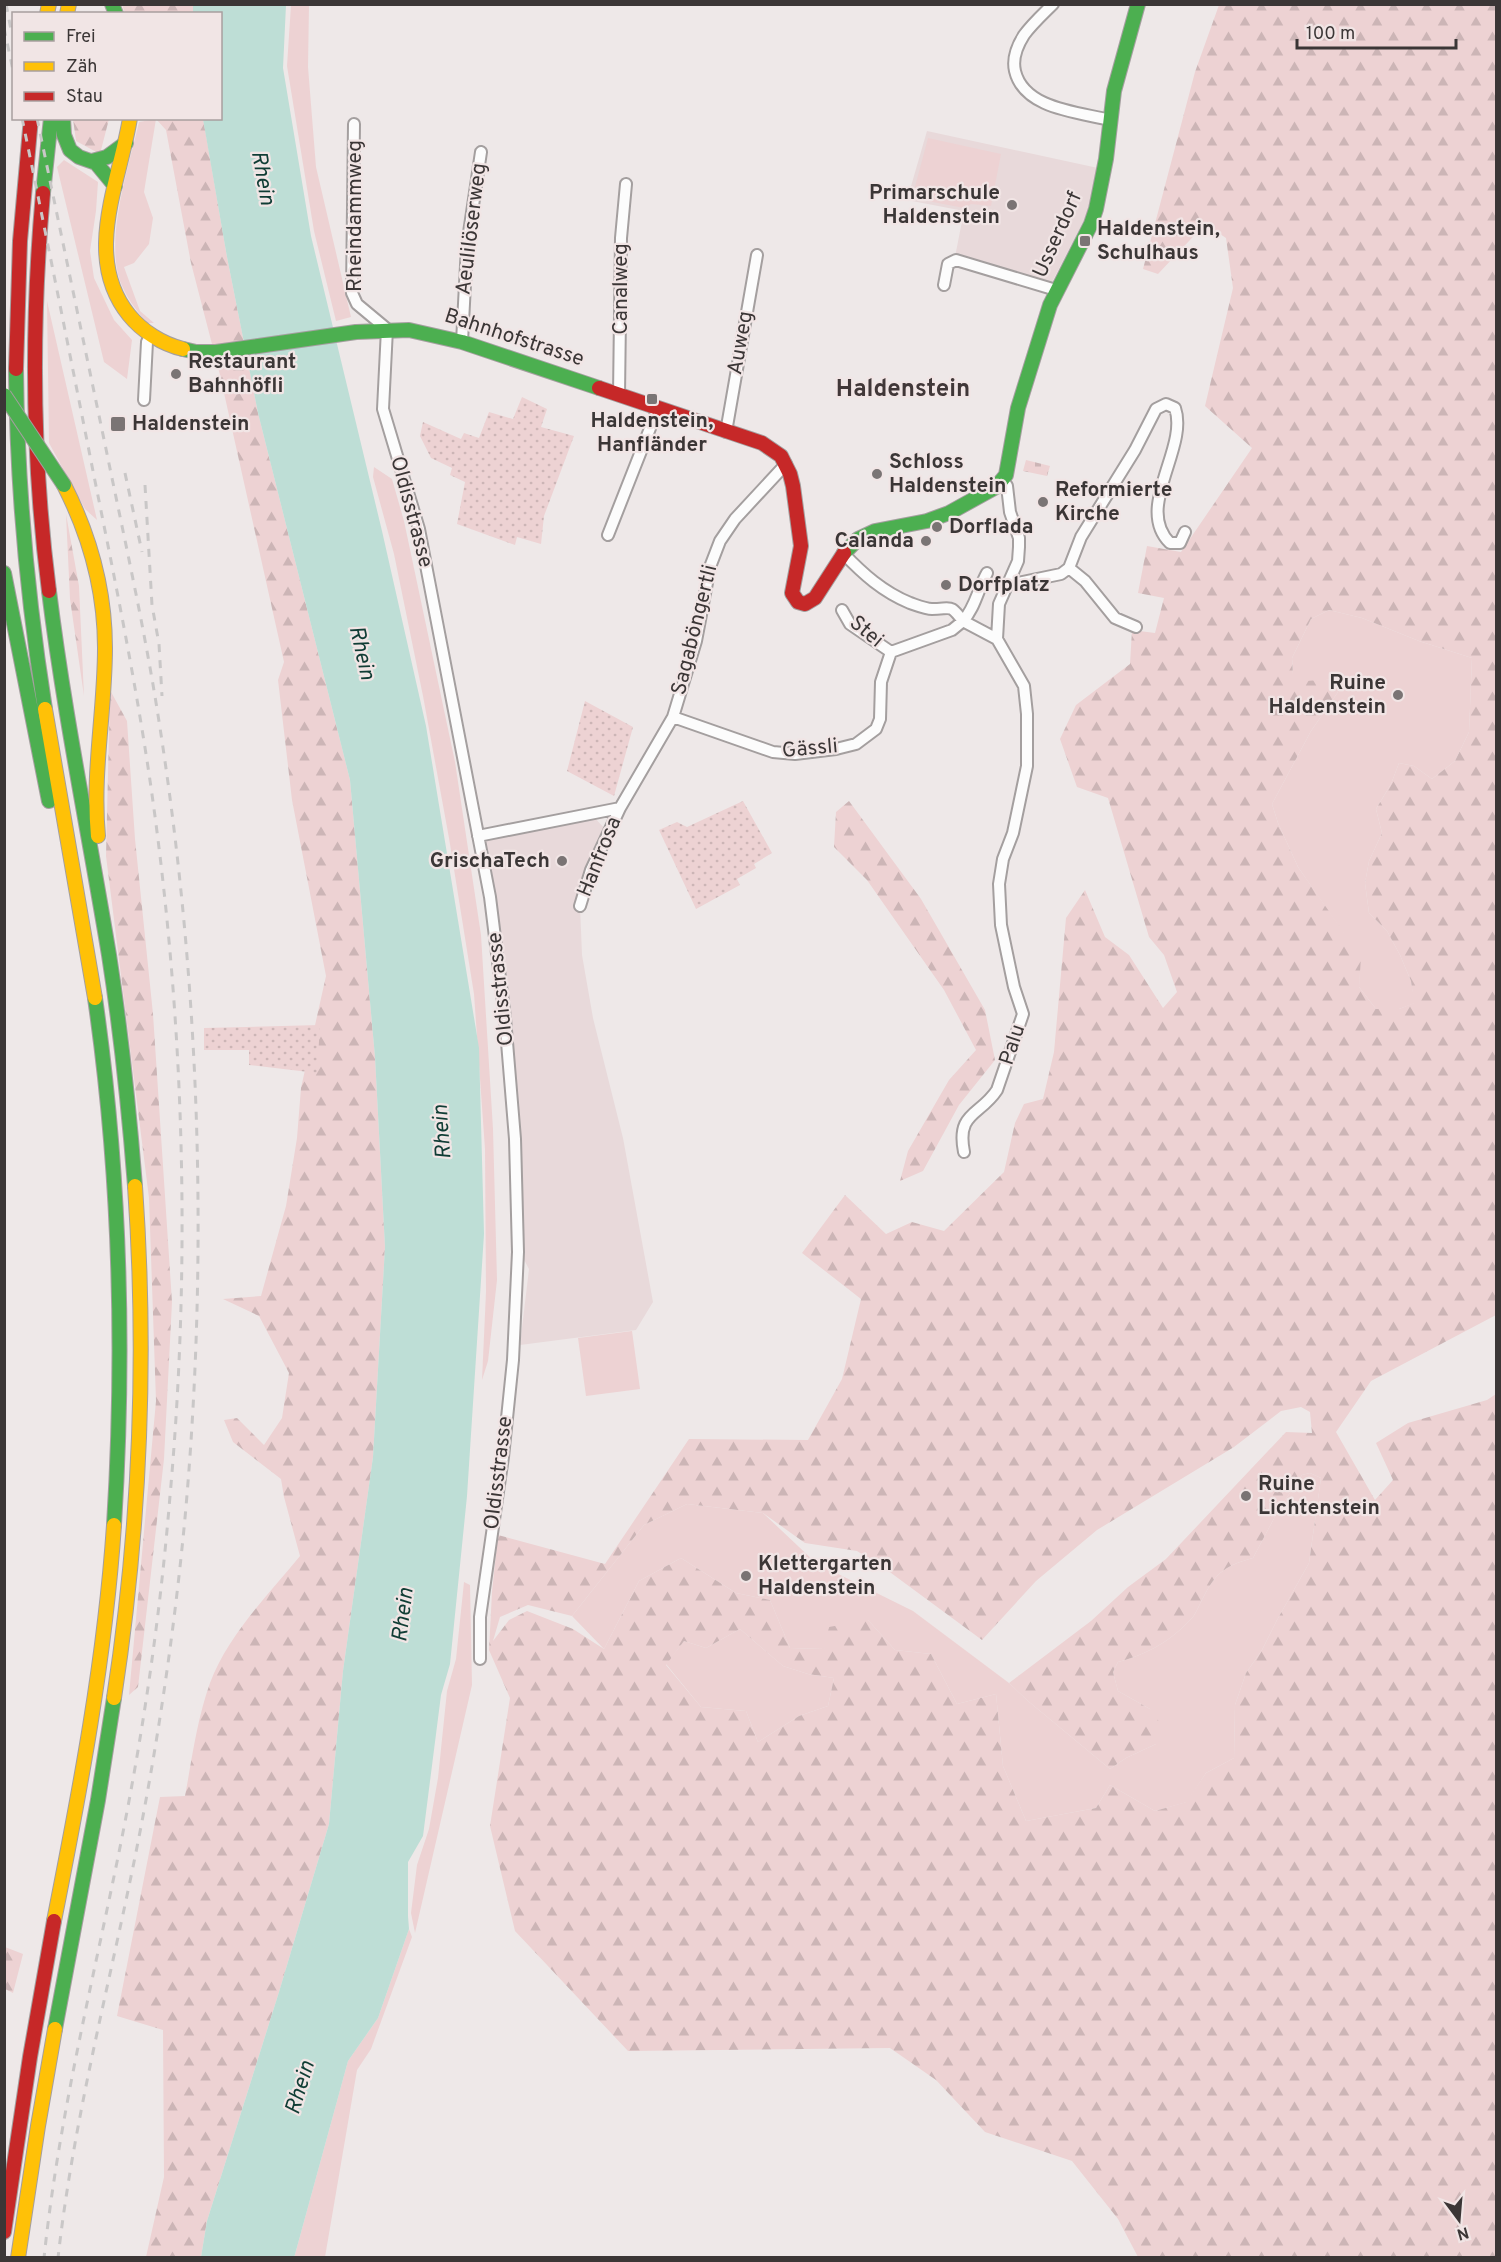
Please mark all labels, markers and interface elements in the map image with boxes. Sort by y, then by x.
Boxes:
legend [12,12,222,120]
scale bar [1297,12,1456,50]
text: 100 m [1306,23,1355,46]
text: Frei [66,26,96,49]
text: Zäh [66,56,97,79]
text: Stau [66,86,103,109]
street label: Rheindammweg [342,140,369,292]
water label: Rhein [244,149,280,207]
street label: Aeulilöserweg [451,162,493,296]
place label: Primarschule Haldenstein [869,180,1000,231]
street label: Usserdorf [1027,188,1089,282]
marker: Primarschule Haldenstein [1005,198,1019,212]
place label: Haldenstein, Schulhaus [1097,216,1220,267]
marker: Haldenstein, Schulhaus [1078,234,1092,248]
street label: Canalweg [608,243,635,335]
street label: Bahnhofstrasse [441,303,587,373]
street label: Auweg [722,309,760,377]
place label: Restaurant Bahnhöfli [188,349,296,400]
marker: Restaurant Bahnhöfli [169,367,183,381]
district label: Haldenstein [836,375,970,405]
marker: Haldenstein, Hanfländer [645,392,659,406]
place label: Haldenstein, Hanfländer [590,408,714,459]
place label: Haldenstein [132,411,250,438]
marker: Haldenstein [109,415,127,433]
place label: Schloss Haldenstein [889,449,1007,500]
street label: Oldisstrasse [383,453,439,571]
marker: Schloss Haldenstein [870,467,884,481]
place label: Reformierte Kirche [1055,477,1172,528]
marker: Reformierte Kirche [1036,495,1050,509]
place label: Dorflada [949,514,1034,541]
marker: Dorflada [930,520,944,534]
place label: Calanda [835,528,914,555]
marker: Calanda [919,534,933,548]
street label: Sagaböngertli [666,562,724,698]
place label: Dorfplatz [958,572,1050,599]
marker: Dorfplatz [939,578,953,592]
street label: Stei [843,610,889,654]
water label: Rhein [342,623,380,683]
place label: Ruine Haldenstein [1268,670,1386,721]
marker: Ruine Haldenstein [1391,688,1405,702]
street label: Gässli [781,733,839,765]
street label: Hanfrosa [572,813,628,901]
place label: GrischaTech [430,848,550,875]
marker: GrischaTech [555,854,569,868]
street label: Oldisstrasse [482,931,520,1047]
street label: Palu [994,1021,1032,1069]
water label: Rhein [428,1104,458,1160]
street label: Oldisstrasse [479,1415,519,1531]
place label: Ruine Lichtenstein [1258,1471,1380,1522]
marker: Ruine Lichtenstein [1239,1489,1253,1503]
place label: Klettergarten Haldenstein [758,1551,892,1602]
marker: Klettergarten Haldenstein [739,1569,753,1583]
water label: Rhein [387,1586,421,1644]
water label: Rhein [280,2058,322,2118]
north arrow [1429,2190,1489,2250]
text: N [1454,2221,1471,2244]

